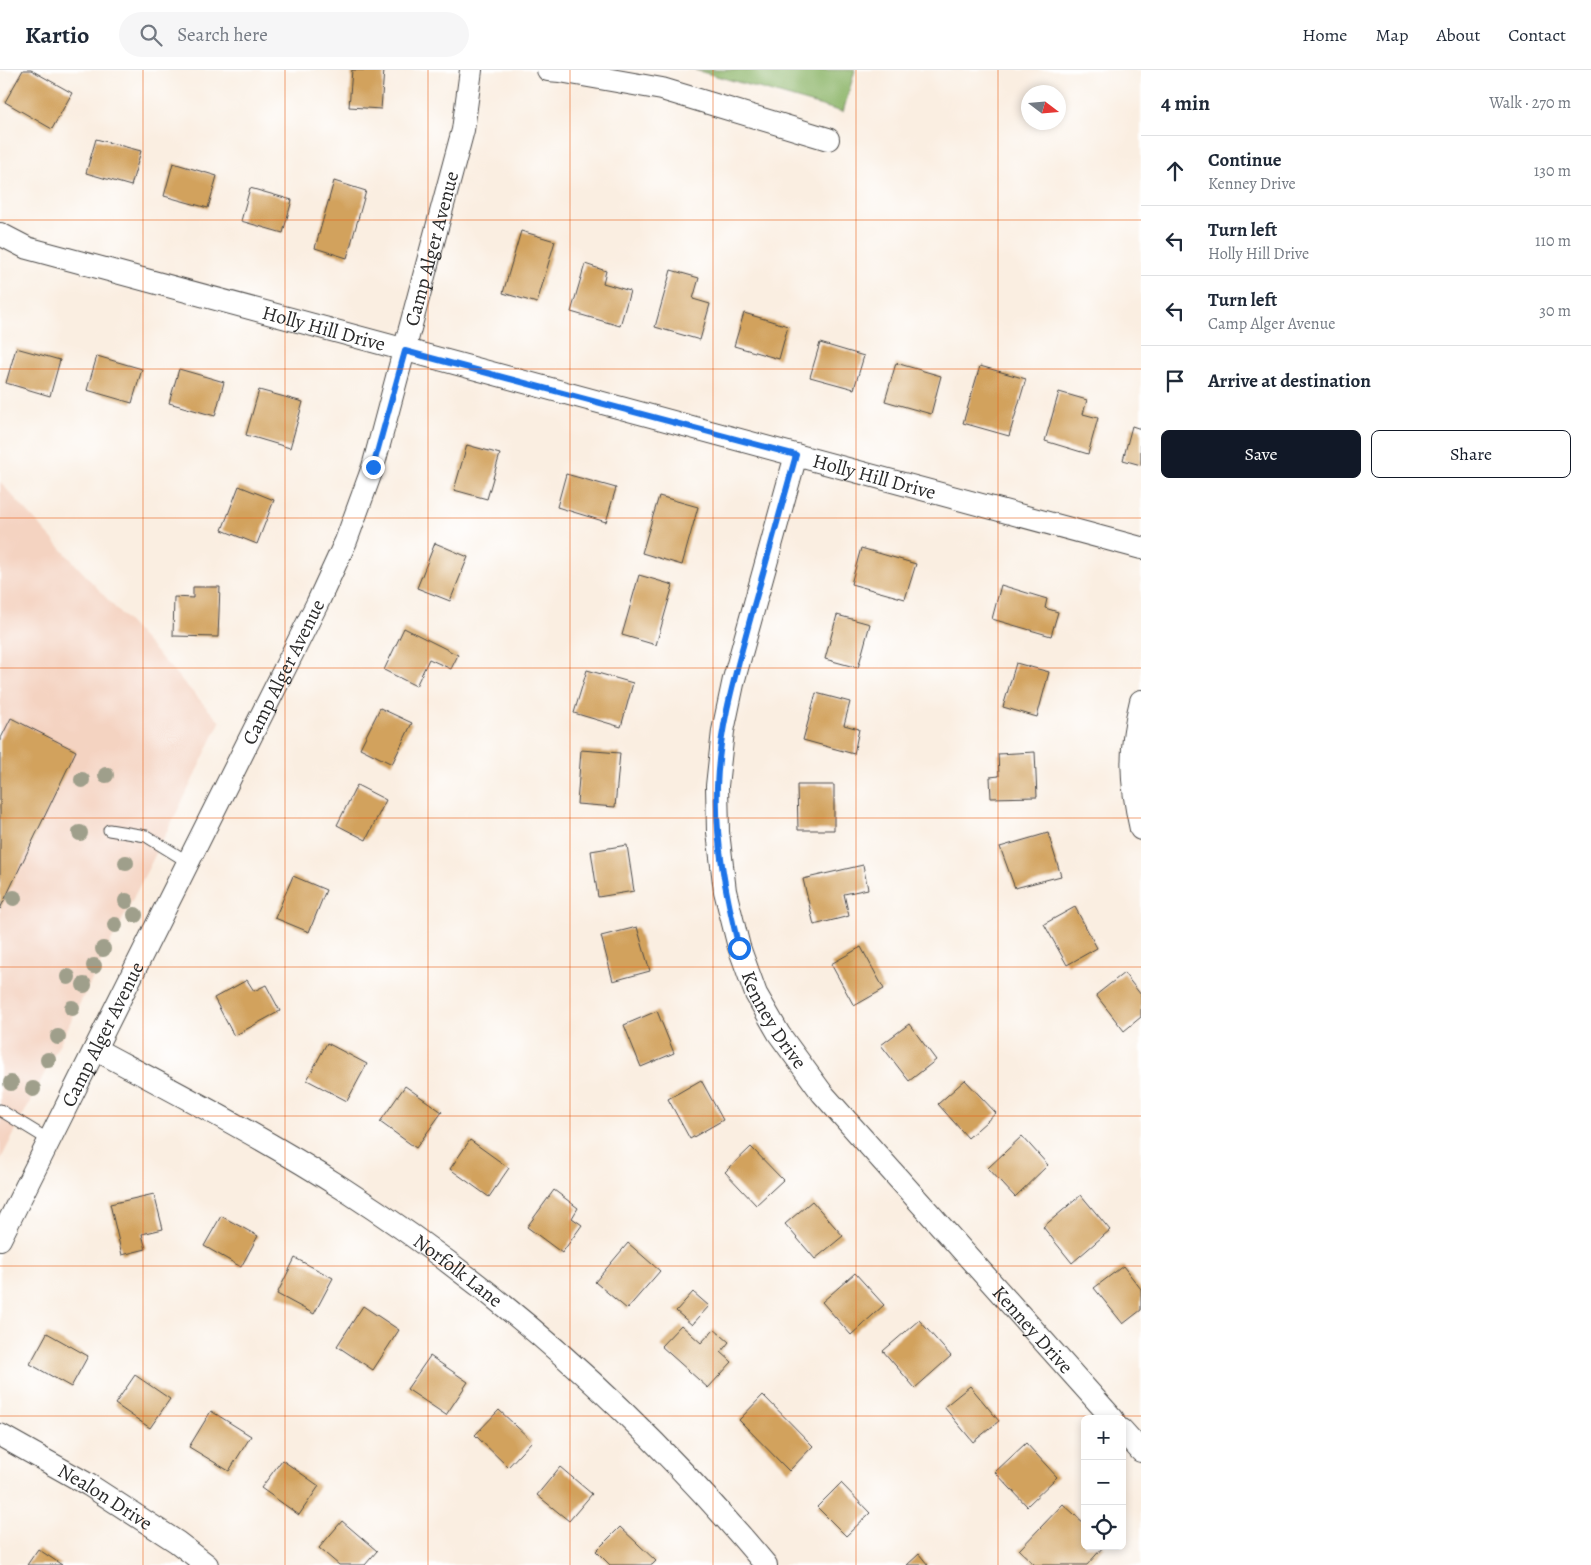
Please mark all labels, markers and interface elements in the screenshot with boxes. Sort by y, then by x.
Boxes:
search box [119,12,469,57]
text: Kartio [25,19,89,51]
icon: search [137,21,165,49]
text: Search here [177,22,268,48]
text: Home [1302,23,1347,47]
text: Map [1375,23,1408,47]
text: About [1436,23,1480,47]
text: Contact [1508,23,1566,47]
north arrow [1021,85,1066,130]
text: 4 min [1161,89,1210,117]
text: Walk · 270 m [1489,92,1571,114]
text: Continue [1208,147,1282,173]
icon: ahead [1161,157,1189,185]
text: 130 m [1534,160,1571,182]
street label: Camp Alger Avenue [398,168,465,329]
text: Kenney Drive [1208,173,1296,195]
text: Turn left [1208,217,1277,243]
icon: left [1161,227,1189,255]
text: 110 m [1535,230,1571,252]
text: Holly Hill Drive [1208,243,1309,265]
text: Turn left [1208,287,1277,313]
icon: left [1161,297,1189,325]
street label: Holly Hill Drive [259,299,389,358]
text: 30 m [1539,300,1571,322]
text: Camp Alger Avenue [1208,313,1335,335]
icon: arrive [1161,367,1189,395]
text: Arrive at destination [1208,368,1371,394]
button: Save [1161,430,1361,478]
button: Share [1371,430,1571,478]
street label: Holly Hill Drive [810,447,939,506]
route end [362,456,385,479]
street label: Camp Alger Avenue [236,595,331,749]
route start [728,937,751,960]
street label: Camp Alger Avenue [55,957,150,1112]
street label: Kenney Drive [735,967,813,1074]
street label: Norfolk Lane [408,1228,508,1314]
street label: Kenney Drive [986,1280,1079,1380]
map controls [1081,1415,1126,1550]
button: + [1081,1415,1126,1460]
street label: Nealon Drive [53,1457,158,1537]
button: − [1081,1460,1126,1505]
button: locate [1081,1505,1126,1550]

